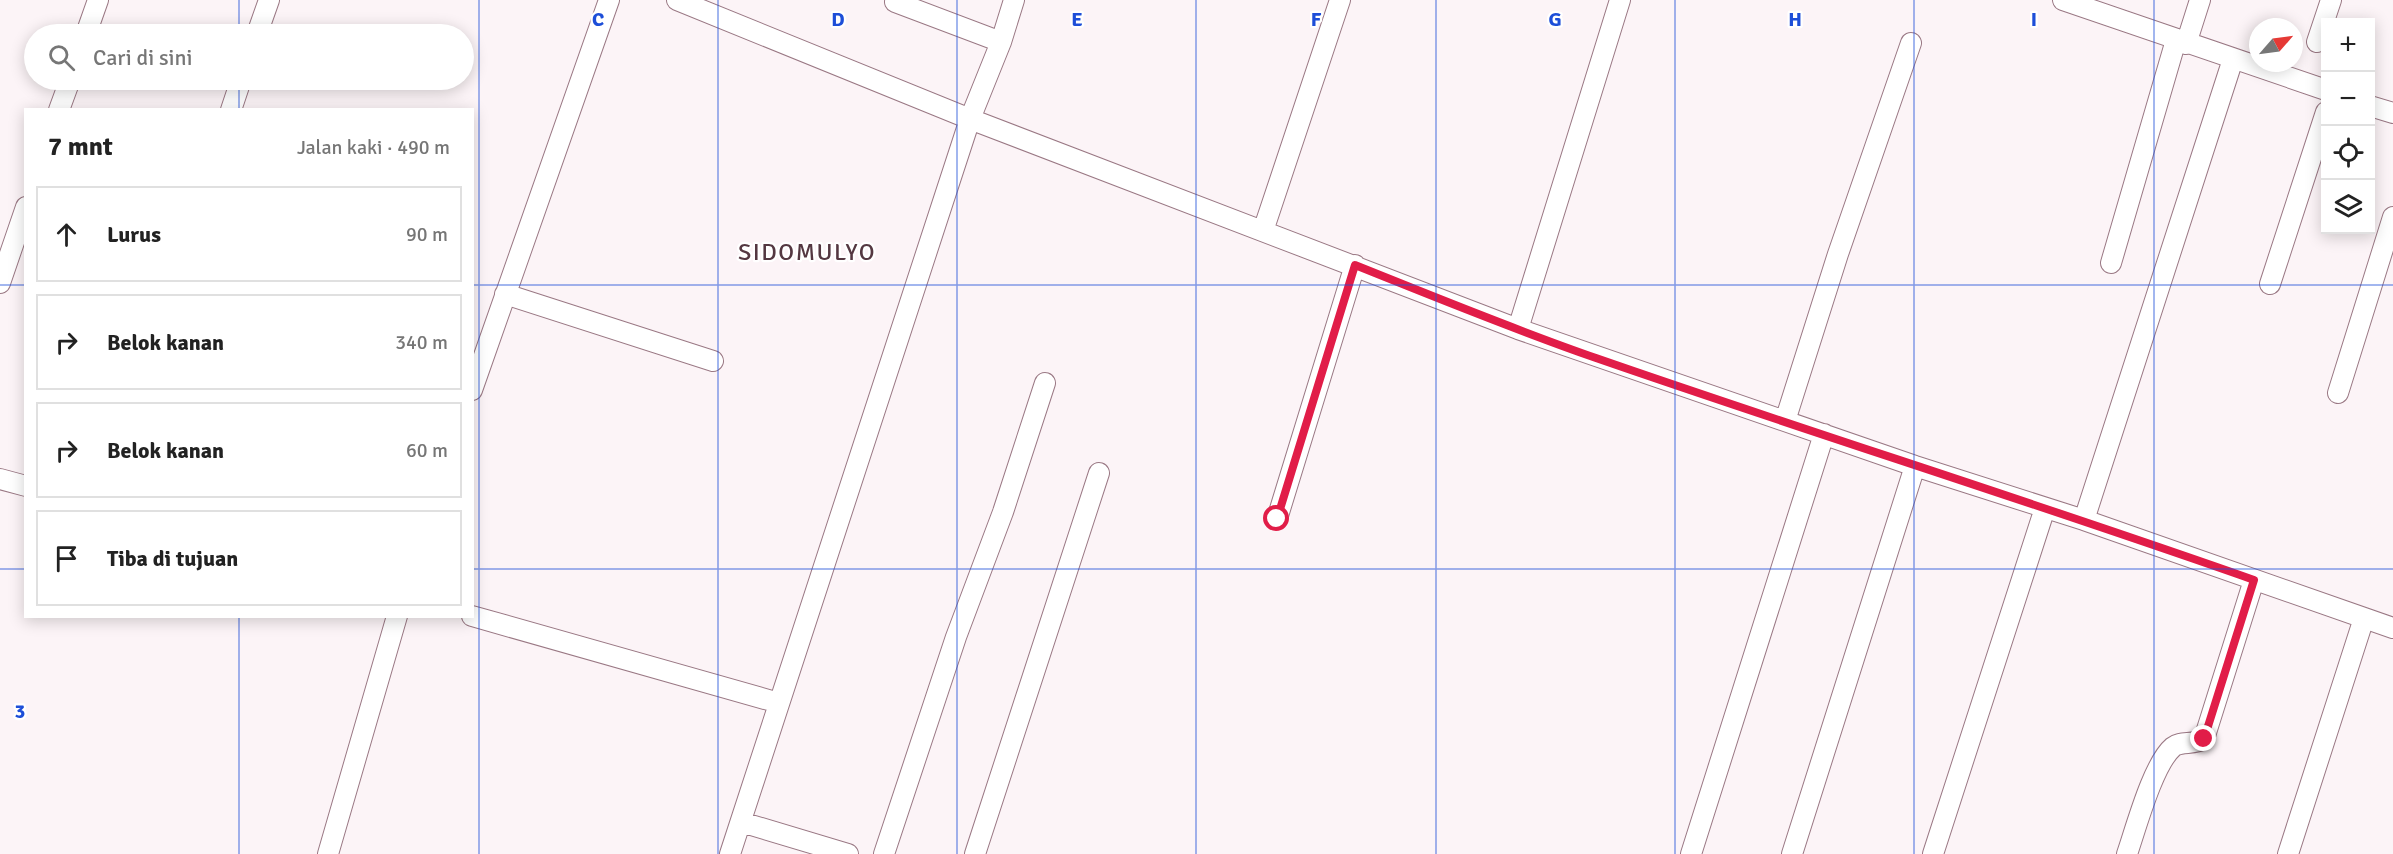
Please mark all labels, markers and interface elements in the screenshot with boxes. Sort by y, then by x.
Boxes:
text: C [592,7,604,32]
text: D [831,7,845,32]
text: E [1071,7,1083,32]
text: F [1311,7,1322,32]
text: G [1548,7,1562,32]
text: H [1788,7,1802,32]
text: I [2031,7,2037,32]
north arrow [2249,18,2303,72]
map controls [2321,18,2375,234]
button: + [2321,18,2375,72]
search box [24,24,474,90]
icon: search [45,41,78,74]
text: Cari di sini [93,44,193,71]
button: − [2321,72,2375,126]
button: locate [2321,126,2375,180]
text: 7 mnt [48,131,113,163]
text: Jalan kaki · 490 m [297,135,450,160]
button: layers [2321,180,2375,234]
icon: ahead [50,218,83,251]
text: Lurus [107,221,161,248]
text: 90 m [406,222,448,247]
district label: SIDOMULYO [738,237,876,267]
icon: right [50,326,83,359]
text: Belok kanan [107,329,224,356]
text: 340 m [395,330,448,355]
icon: right [50,434,83,467]
text: Belok kanan [107,437,224,464]
text: 60 m [406,438,448,463]
route start [1263,505,1289,531]
icon: arrive [50,542,83,575]
text: Tiba di tujuan [107,545,238,572]
text: 3 [15,699,25,724]
route end [2190,725,2216,751]

